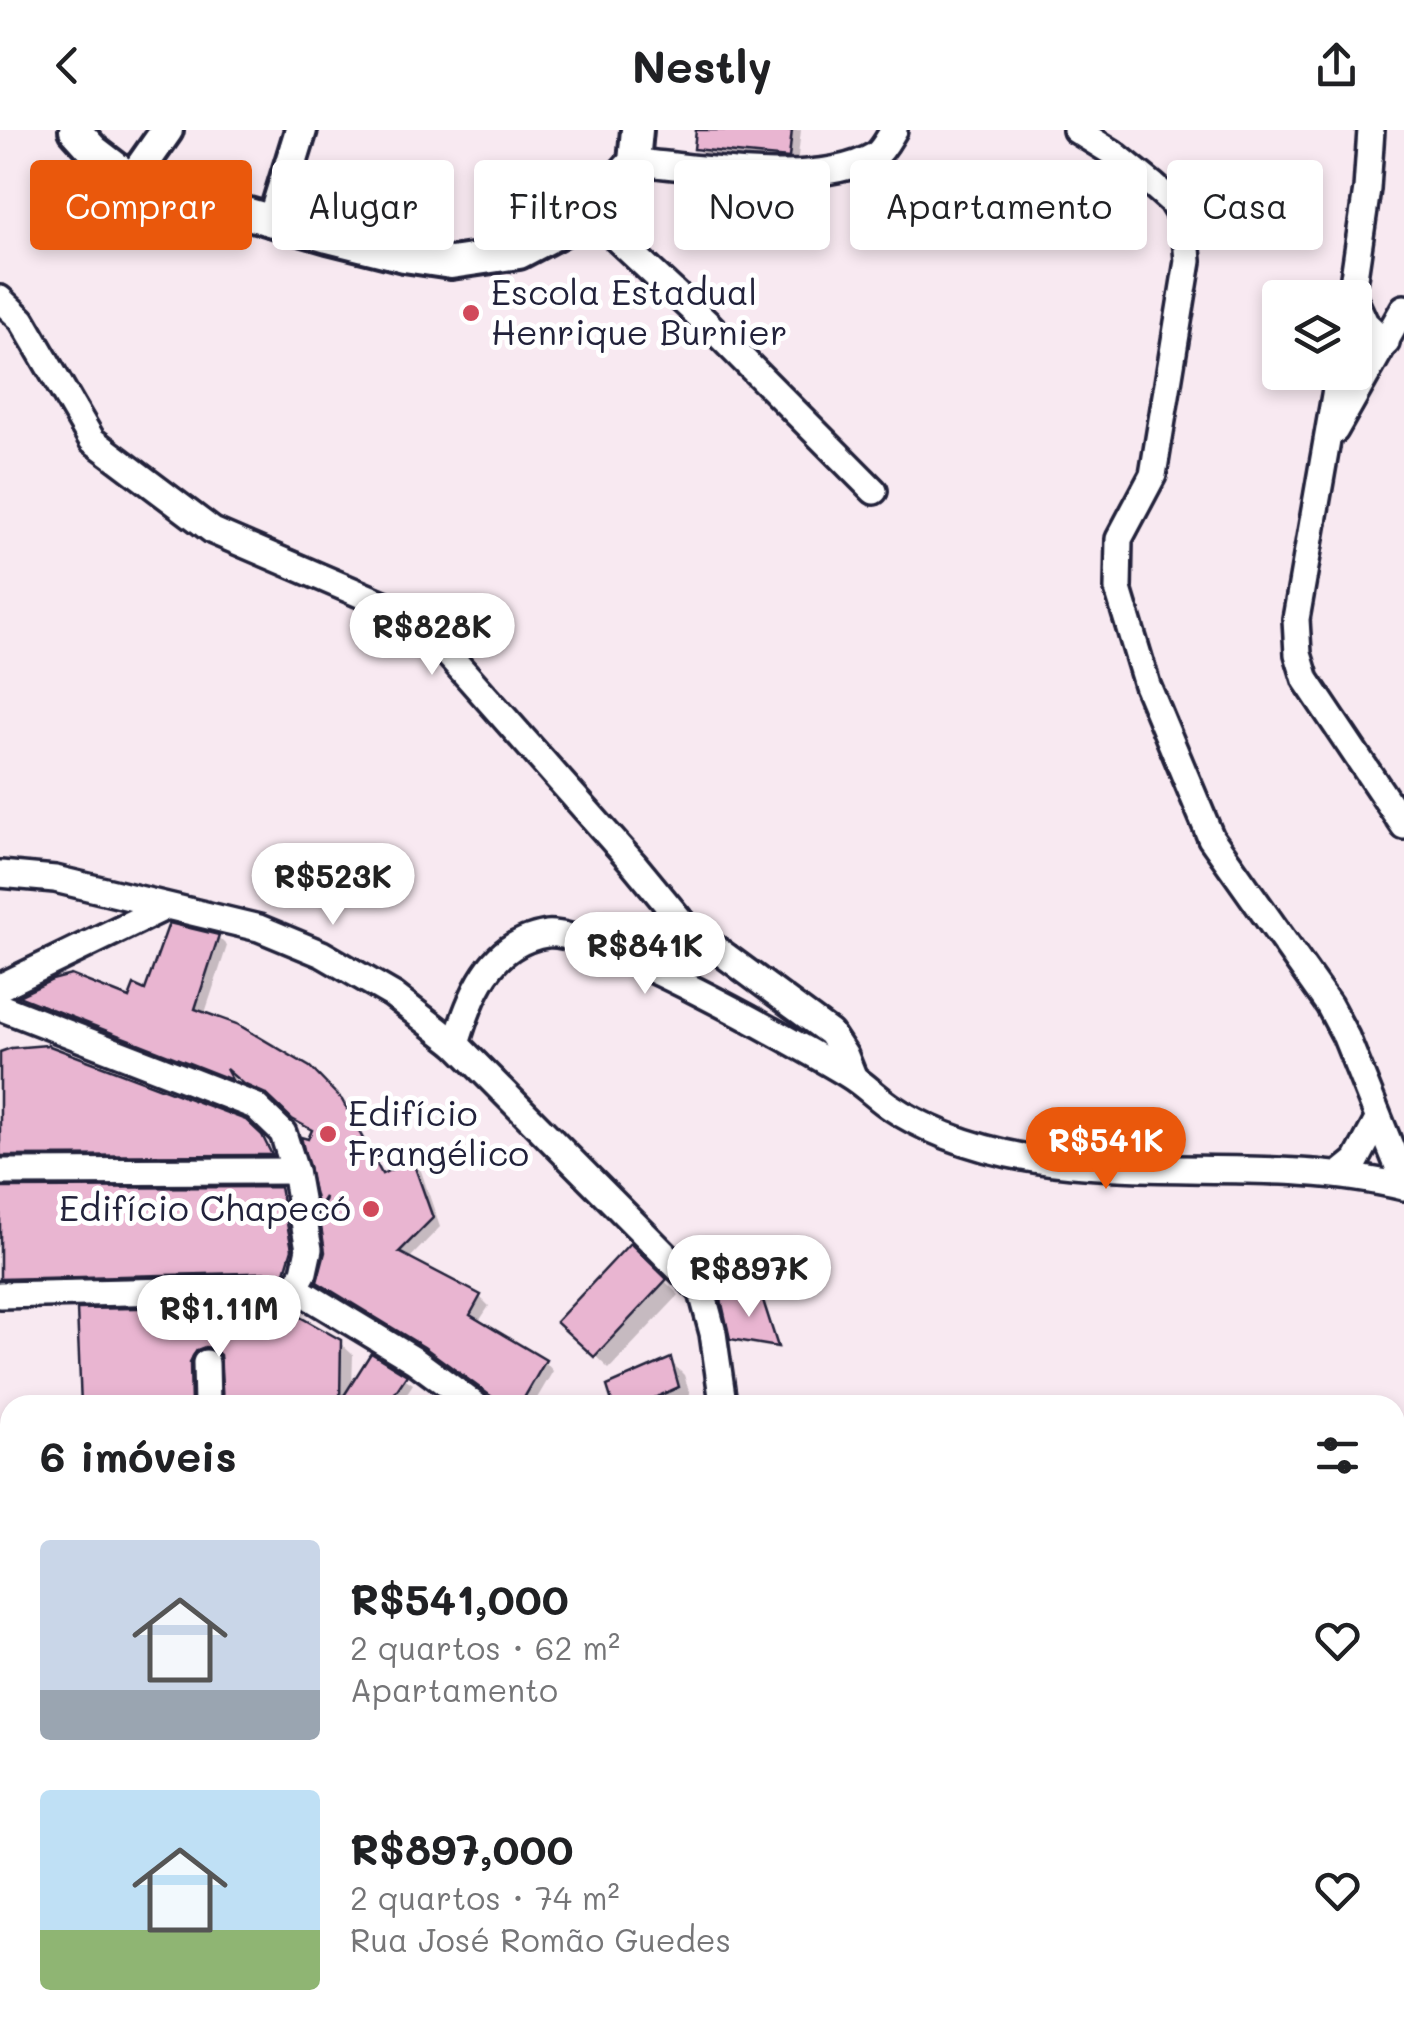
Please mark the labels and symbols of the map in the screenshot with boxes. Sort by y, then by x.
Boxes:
place label: Escola Estadual Henrique Burnier [491,268,788,354]
marker: Escola Estadual Henrique Burnier [460,302,482,324]
pin: R$828K [351,593,513,678]
pin: R$523K [252,843,414,928]
pin: R$841K [564,912,726,997]
place label: Edifício Frangélico [348,1089,529,1175]
pin: R$541K [1025,1107,1187,1192]
marker: Edifício Frangélico [317,1123,339,1145]
place label: Edifício Chapecó [59,1184,351,1230]
marker: Edifício Chapecó [360,1198,382,1220]
pin: R$897K [668,1235,830,1320]
pin: R$1.11M [127,1275,311,1360]

